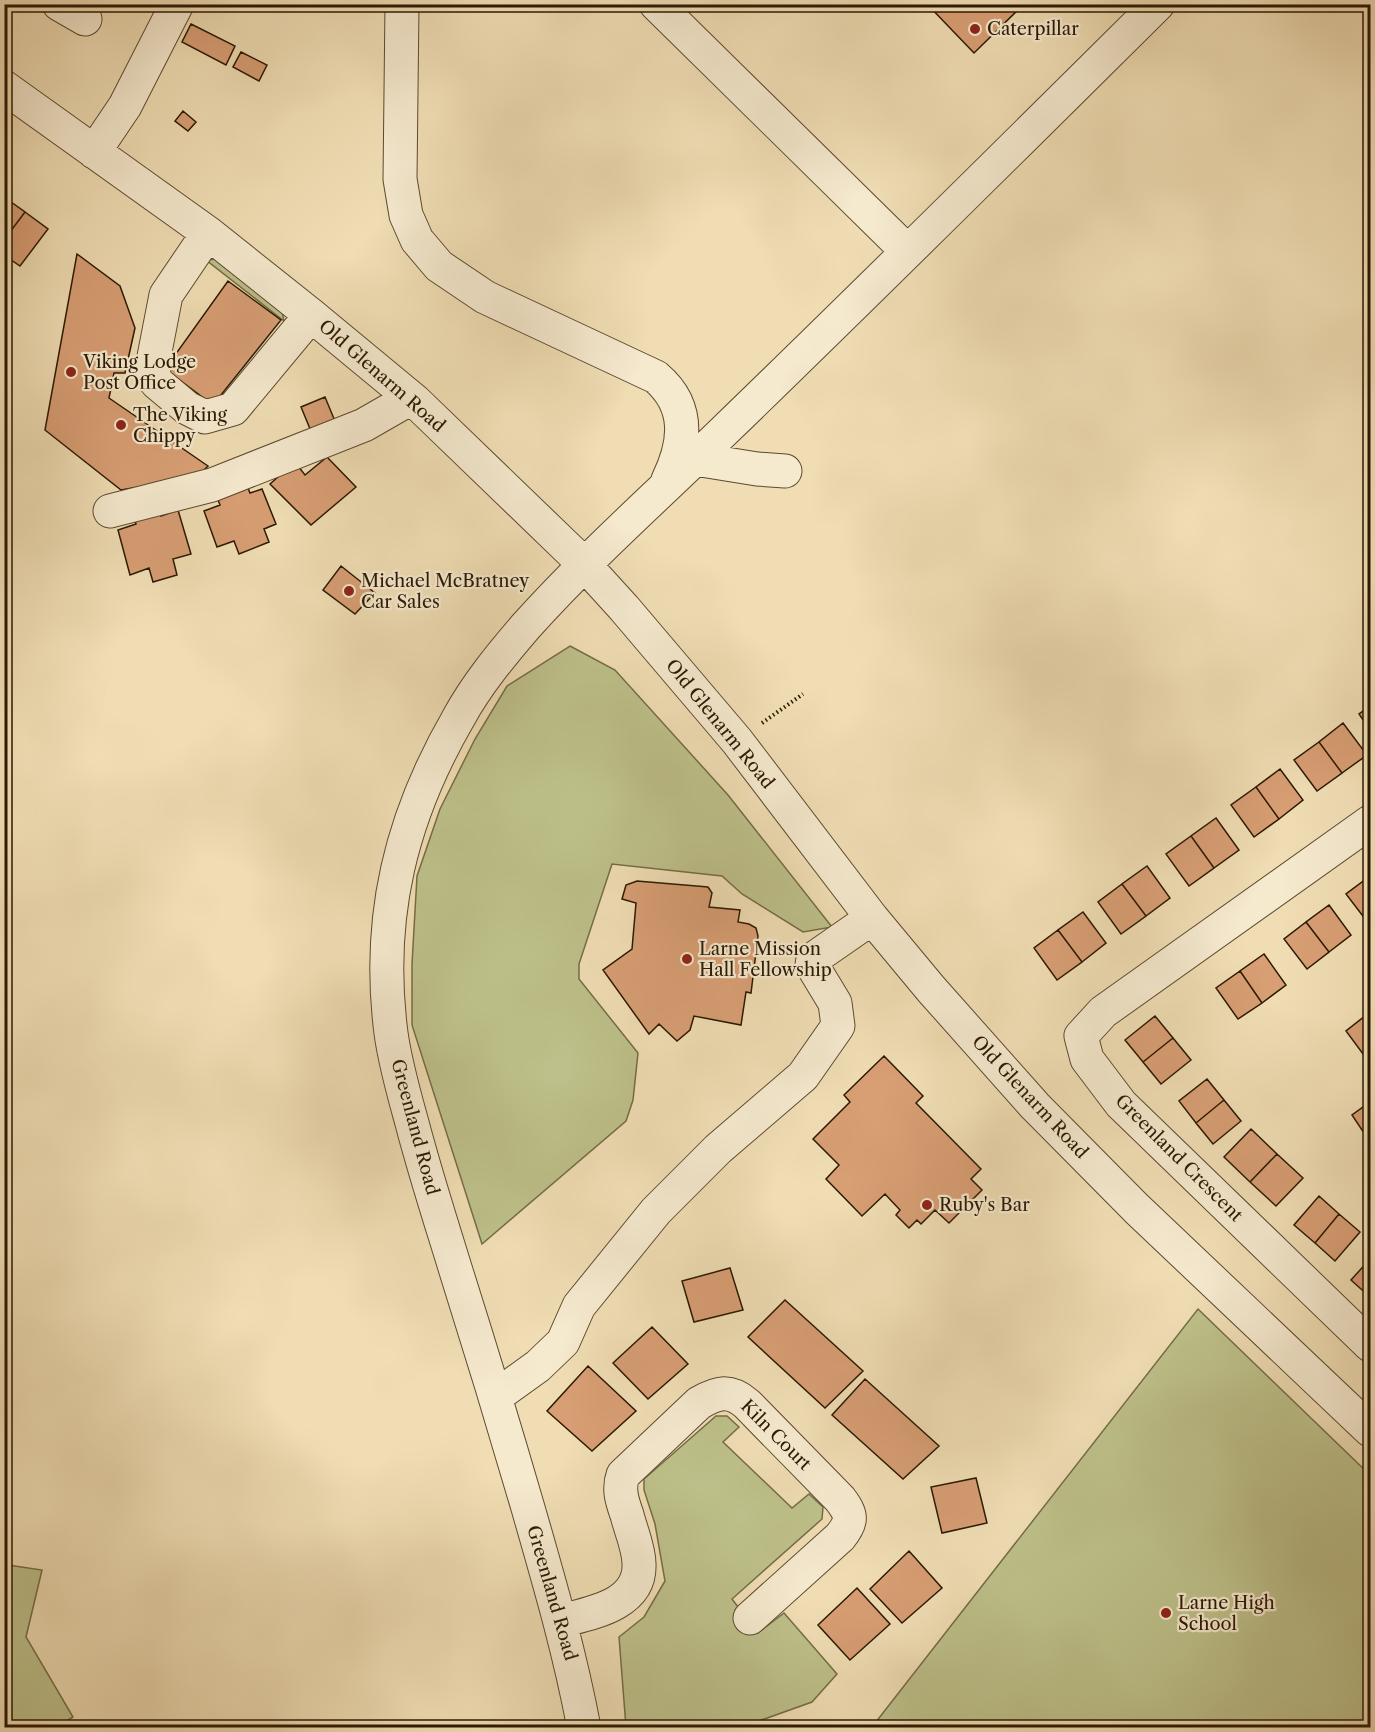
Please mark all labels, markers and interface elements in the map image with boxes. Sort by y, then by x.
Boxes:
place label: Caterpillar [987,18,1079,40]
marker: Caterpillar [968,22,982,36]
street label: Old Glenarm Road [314,315,450,437]
place label: Viking Lodge Post Office [82,351,196,394]
marker: Viking Lodge Post Office [64,365,78,379]
place label: The Viking Chippy [133,404,228,447]
marker: The Viking Chippy [114,418,128,432]
place label: Michael McBratney Car Sales [361,570,530,613]
marker: Michael McBratney Car Sales [342,584,356,598]
street label: Old Glenarm Road [661,655,779,793]
place label: Larne Mission Hall Fellowship [699,938,832,981]
marker: Larne Mission Hall Fellowship [680,952,694,966]
street label: Old Glenarm Road [967,1031,1093,1163]
street label: Greenland Road [386,1057,444,1197]
street label: Greenland Crescent [1111,1090,1248,1227]
place label: Ruby's Bar [939,1194,1030,1216]
marker: Ruby's Bar [920,1198,934,1212]
street label: Kiln Court [736,1395,816,1475]
street label: Greenland Road [522,1523,582,1663]
place label: Larne High School [1178,1592,1275,1635]
marker: Larne High School [1159,1606,1173,1620]

